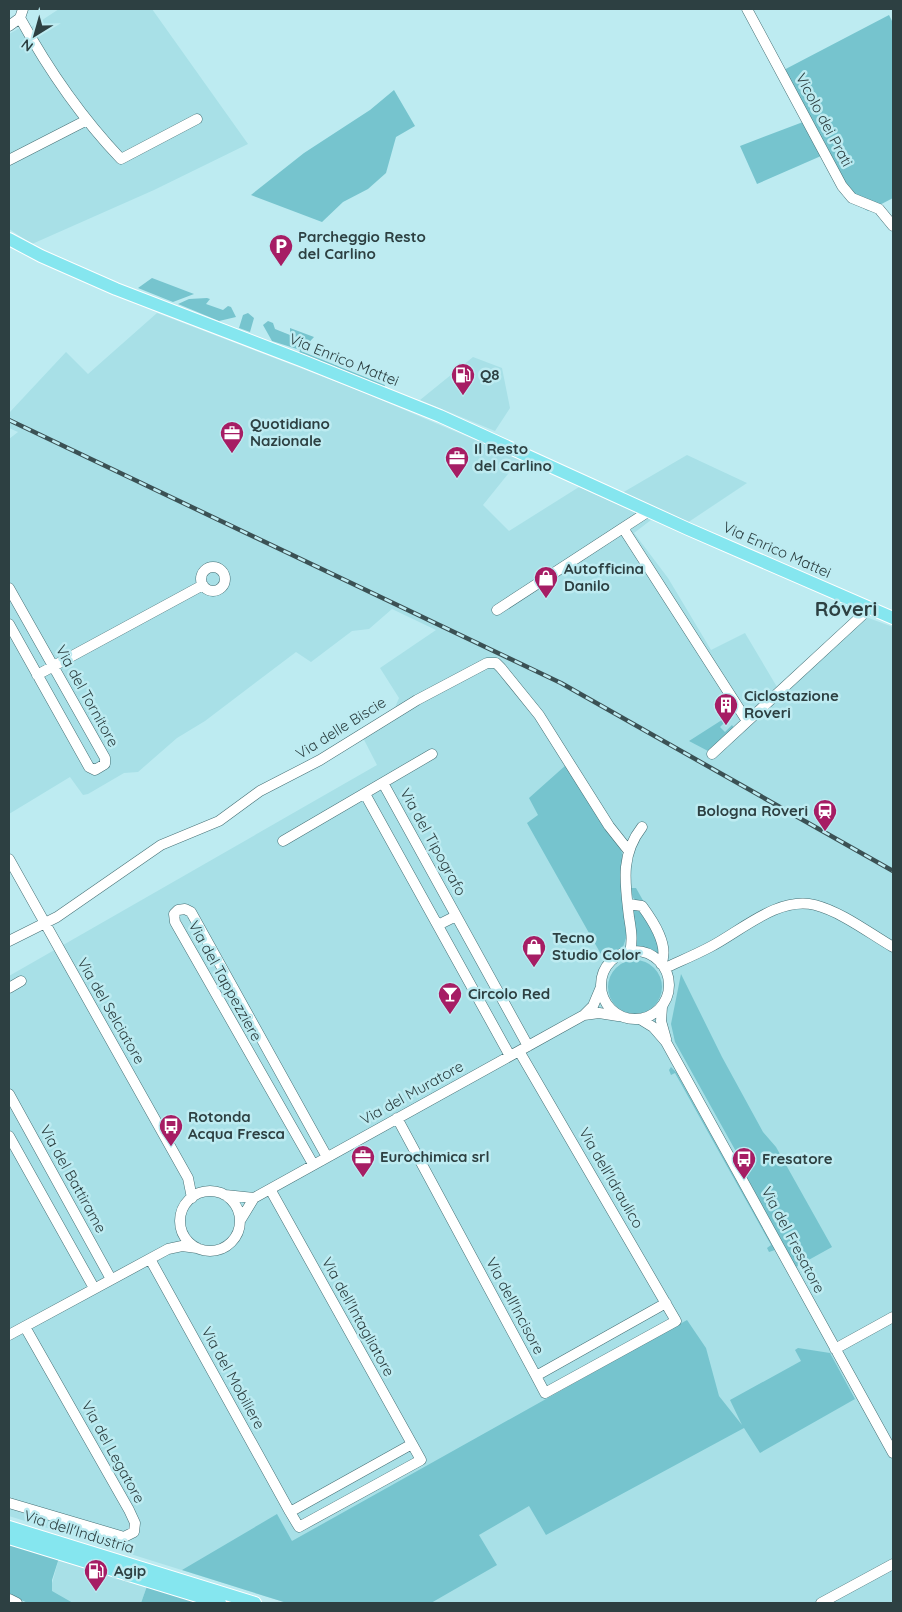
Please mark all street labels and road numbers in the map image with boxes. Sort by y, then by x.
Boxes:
street label: Vicolo dei Prati [792,70,857,170]
street label: Via Enrico Mattei [287,329,402,390]
street label: Via Enrico Mattei [720,517,834,582]
street label: Via del Tornitore [52,642,123,750]
street label: Via delle Biscie [292,692,389,763]
street label: Via del Tipografo [396,785,471,899]
street label: Via del Tappezziere [184,917,266,1044]
street label: Via del Selciatore [73,954,150,1067]
street label: Via del Muratore [357,1056,467,1129]
street label: Via del Battirame [36,1121,111,1236]
street label: Via dell'Idraulico [575,1124,648,1231]
street label: Via del Fresatore [757,1183,830,1296]
street label: Via dell'Intagliatore [318,1254,399,1380]
street label: Via dell'Incisore [482,1254,549,1358]
street label: Via del Mobiliere [197,1323,269,1432]
street label: Via del Legatore [77,1397,149,1506]
street label: Via dell'Industria [22,1506,137,1557]

